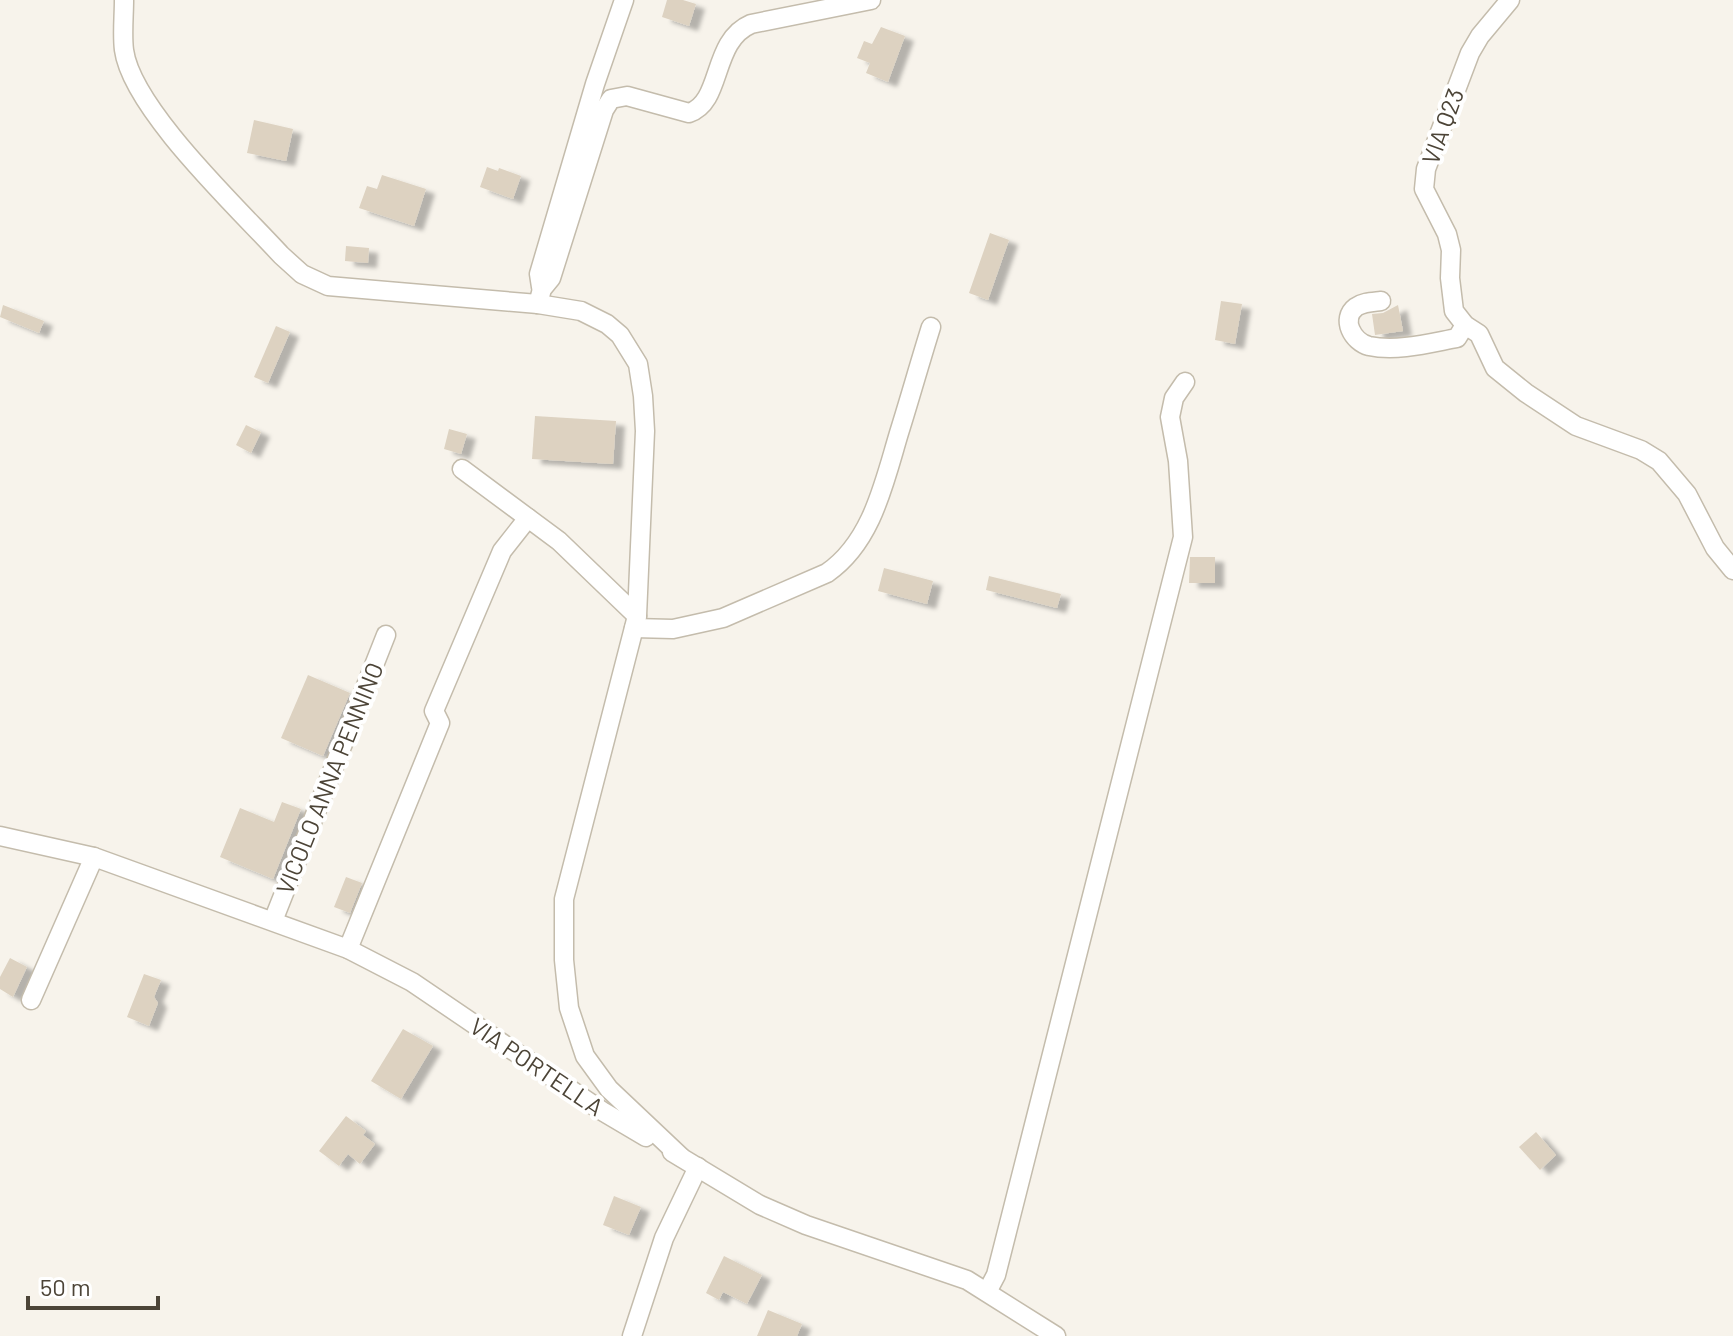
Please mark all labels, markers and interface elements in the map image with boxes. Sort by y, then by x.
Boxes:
street label: VIA Q23 [1415,84,1469,168]
street label: VICOLO ANNA PENNINO [269,658,389,898]
street label: VIA PORTELLA [465,1011,609,1121]
scale bar [28,1260,158,1310]
text: 50 m [40,1272,91,1301]

